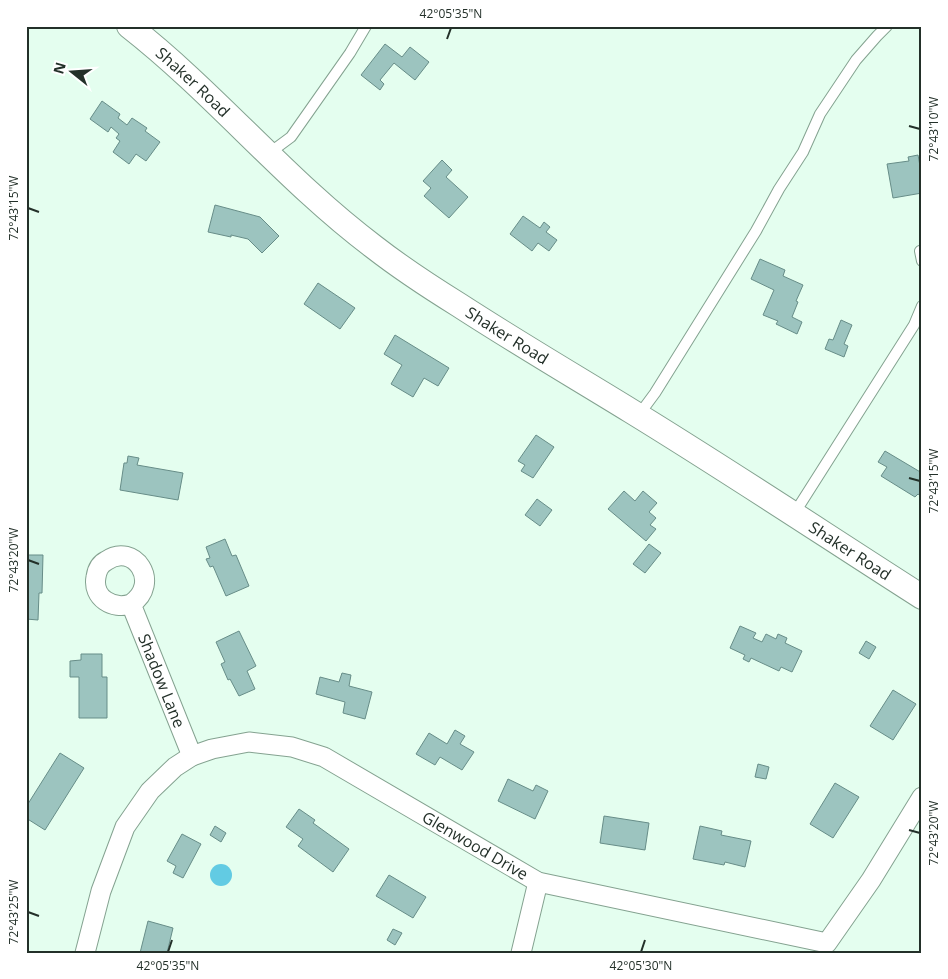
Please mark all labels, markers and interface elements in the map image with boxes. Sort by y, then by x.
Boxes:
text: 42°05'35"N [420,5,482,22]
street label: Shaker Road [151,42,235,122]
north arrow [48,48,98,98]
text: N [48,60,70,76]
text: 72°43'10"W [925,97,942,161]
text: 72°43'15"W [5,176,22,240]
street label: Shaker Road [462,301,553,369]
text: 72°43'15"W [925,449,942,513]
street label: Shaker Road [805,516,895,585]
text: 72°43'20"W [5,528,22,592]
street label: Shadow Lane [133,630,191,731]
text: 72°43'20"W [925,801,942,865]
street label: Glenwood Drive [418,806,532,885]
text: 72°43'25"W [5,880,22,944]
text: 42°05'35"N [137,957,199,974]
text: 42°05'30"N [610,957,672,974]

